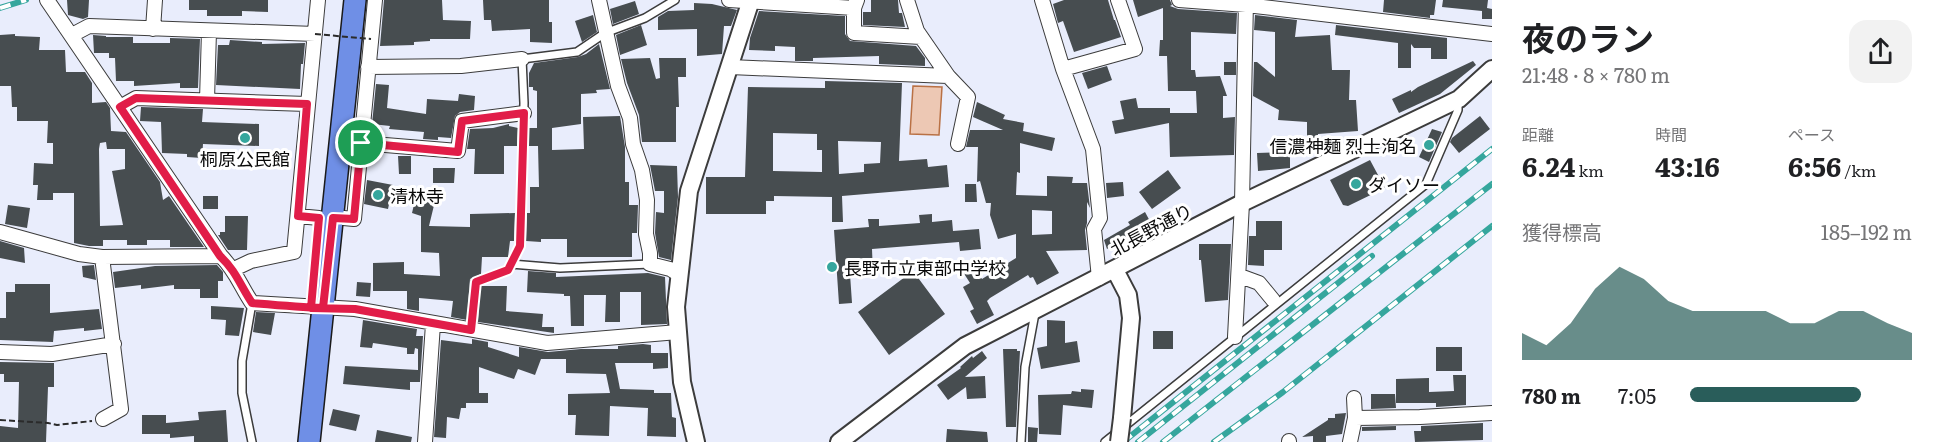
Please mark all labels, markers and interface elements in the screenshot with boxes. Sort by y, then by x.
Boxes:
text: 夜のラン [1522,12,1654,61]
button: share [1849,20,1912,83]
text: 21:48 · 8 × 780 m [1522,59,1670,89]
pin [335,117,386,168]
text: 距離 [1522,122,1554,146]
text: 時間 [1655,122,1687,146]
text: ペース [1788,122,1835,146]
icon: arrive [344,126,377,159]
marker: 桐原公民館 [238,131,252,145]
place label: 信濃神麺 烈士洵名 [1269,132,1417,159]
marker: 信濃神麺 烈士洵名 [1422,138,1436,152]
place label: 桐原公民館 [200,145,290,172]
text: 6.24 [1522,146,1575,185]
text: 43:16 [1655,146,1720,185]
text: 6:56 [1788,146,1841,185]
text: km [1575,158,1604,182]
text: /km [1841,158,1876,182]
place label: ダイソー [1368,171,1440,198]
marker: ダイソー [1349,177,1363,191]
place label: 清林寺 [390,182,444,209]
marker: 清林寺 [371,188,385,202]
street label: 北長野通り [1105,196,1197,262]
text: 獲得標高 [1522,216,1602,246]
text: 185–192 m [1821,216,1912,246]
place label: 長野市立東部中学校 [844,254,1006,281]
marker: 長野市立東部中学校 [825,260,839,274]
text: 780 m [1522,380,1581,410]
text: 7:05 [1618,380,1656,410]

